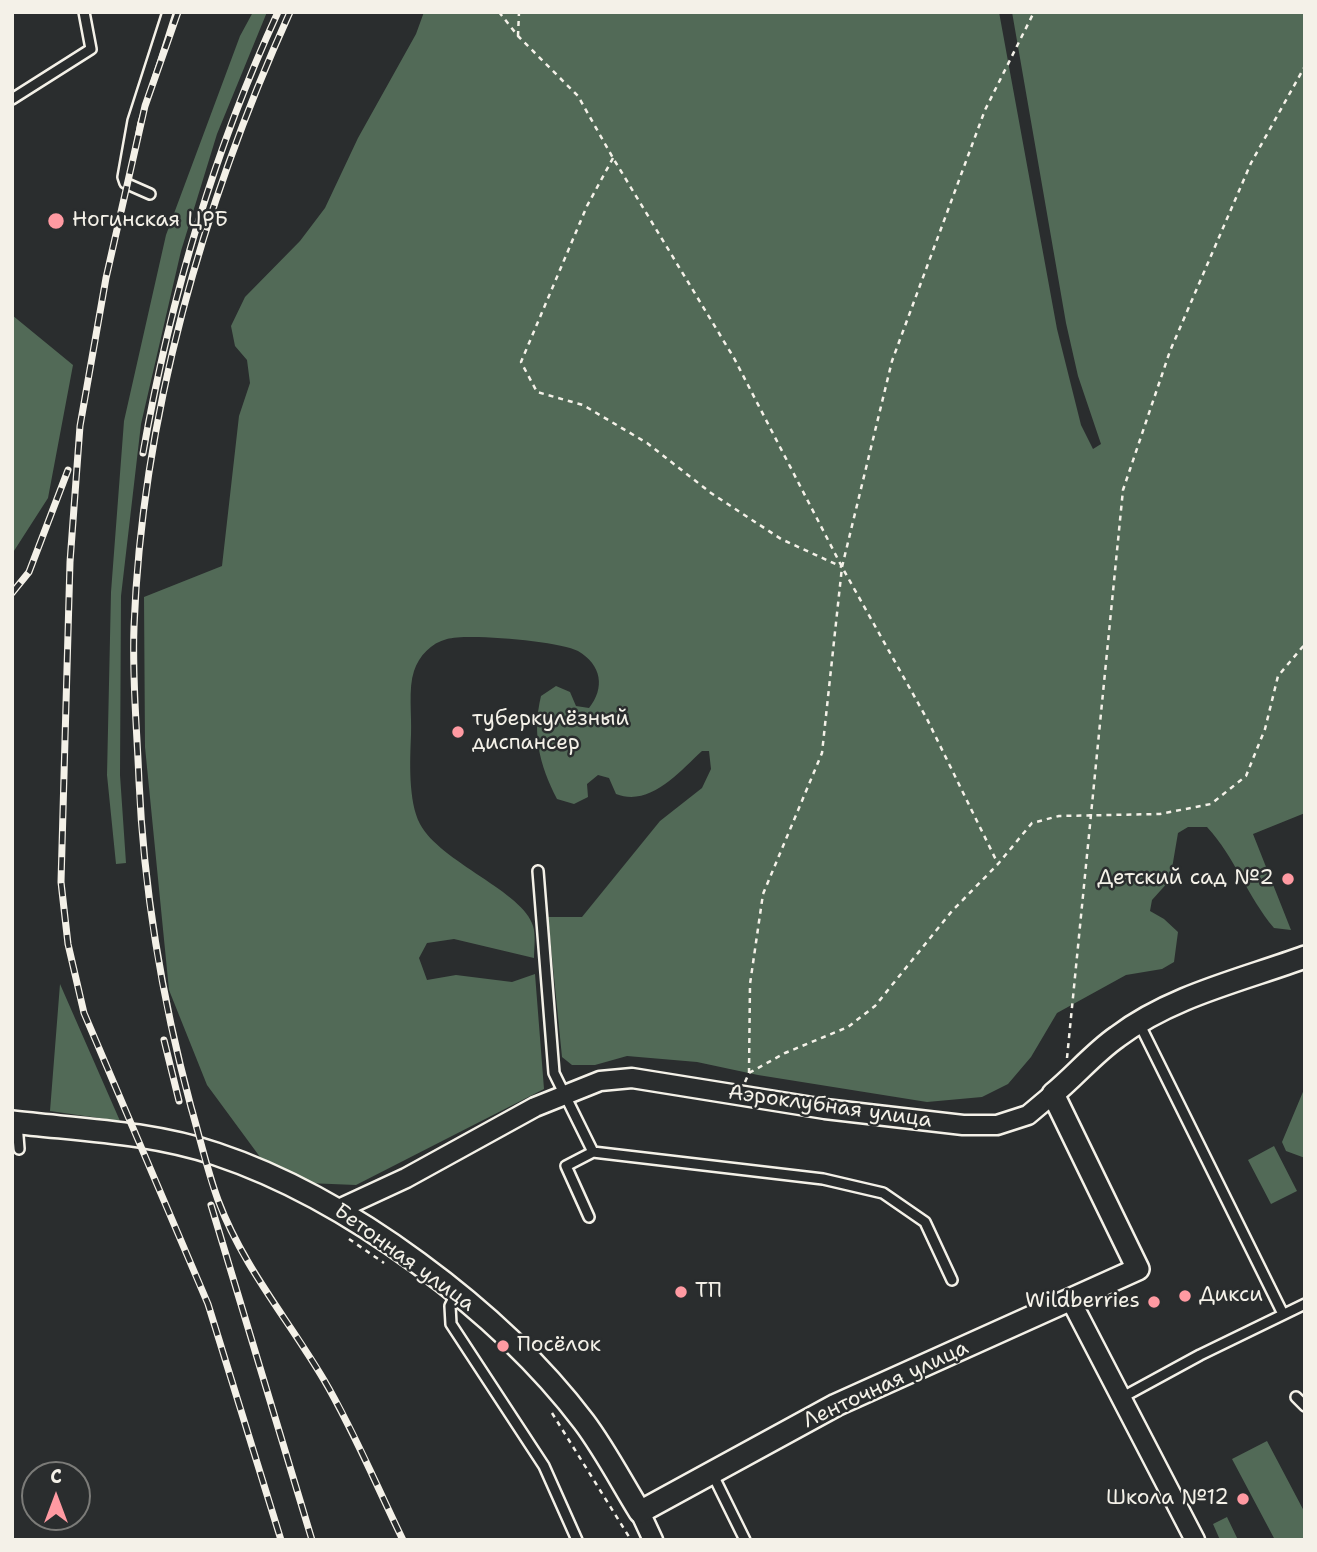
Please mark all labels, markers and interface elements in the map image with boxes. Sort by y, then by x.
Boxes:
place label: Ногинская ЦРБ [72,208,228,234]
marker: Ногинская ЦРБ [46,211,66,231]
place label: туберкулёзный диспансер [472,707,629,757]
marker: туберкулёзный диспансер [450,724,466,740]
place label: Детский сад №2 [1097,866,1274,892]
marker: Детский сад №2 [1280,871,1296,887]
street label: Аэроклубная улица [727,1080,933,1134]
street label: Бетонная улица [329,1199,479,1317]
place label: ТП [695,1279,722,1305]
place label: Дикси [1199,1283,1263,1309]
marker: ТП [673,1284,689,1300]
marker: Дикси [1177,1288,1193,1304]
place label: Wildberries [1025,1289,1140,1315]
marker: Wildberries [1146,1294,1162,1310]
place label: Посёлок [517,1333,601,1359]
street label: Ленточная улица [799,1336,973,1434]
marker: Посёлок [495,1338,511,1354]
north arrow [21,1461,91,1531]
text: С [50,1464,62,1489]
place label: Школа №12 [1106,1486,1229,1512]
marker: Школа №12 [1235,1491,1251,1507]

